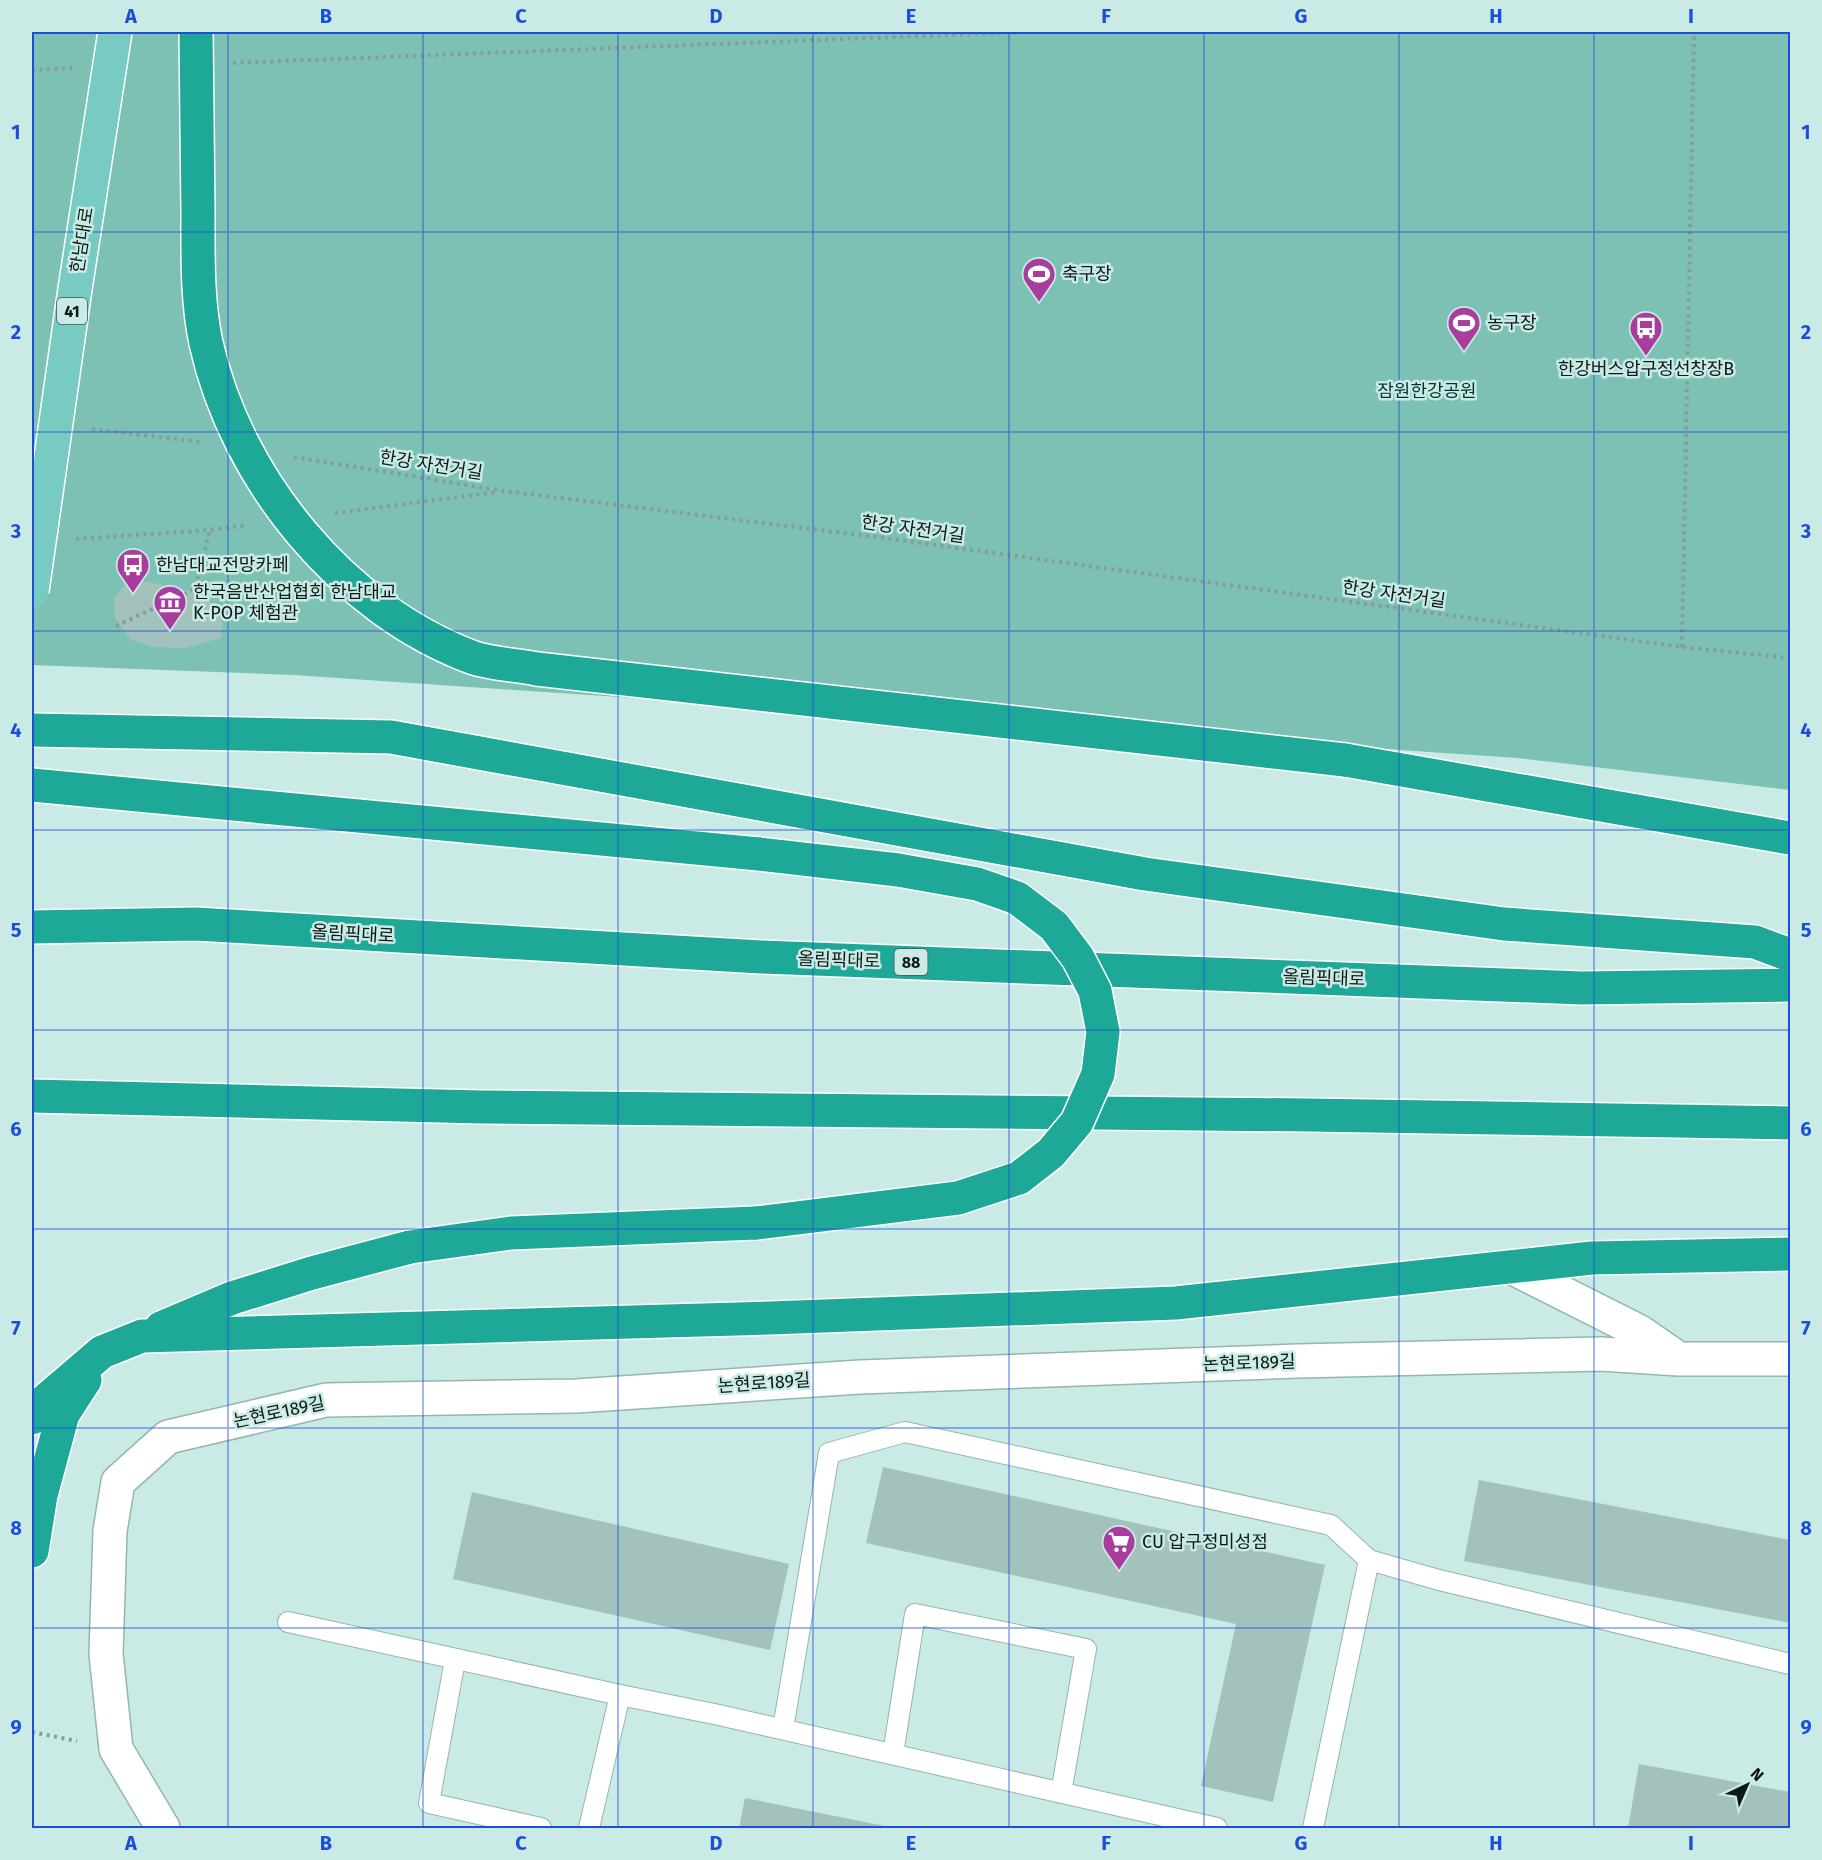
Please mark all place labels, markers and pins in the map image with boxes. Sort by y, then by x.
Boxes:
sports icon: 축구장 [1021,256,1057,303]
place label: 축구장 [1062,263,1112,285]
sports icon: 농구장 [1446,305,1482,352]
bus stop icon: 한강버스압구정선창장B [1628,310,1664,357]
place label: 농구장 [1487,312,1537,334]
place label: 한강버스압구정선창장B [1558,358,1734,380]
bus stop icon: 한남대교전망카페 [115,547,151,594]
place label: 한남대교전망카페 [156,554,288,576]
place label: 한국음반산업협회 한남대교 K-POP 체험관 [193,581,397,624]
museum icon: 한국음반산업협회 한남대교 K-POP 체험관 [152,584,188,631]
supermarket icon: CU 압구정미성점 [1101,1524,1137,1571]
place label: CU 압구정미성점 [1142,1531,1268,1553]

